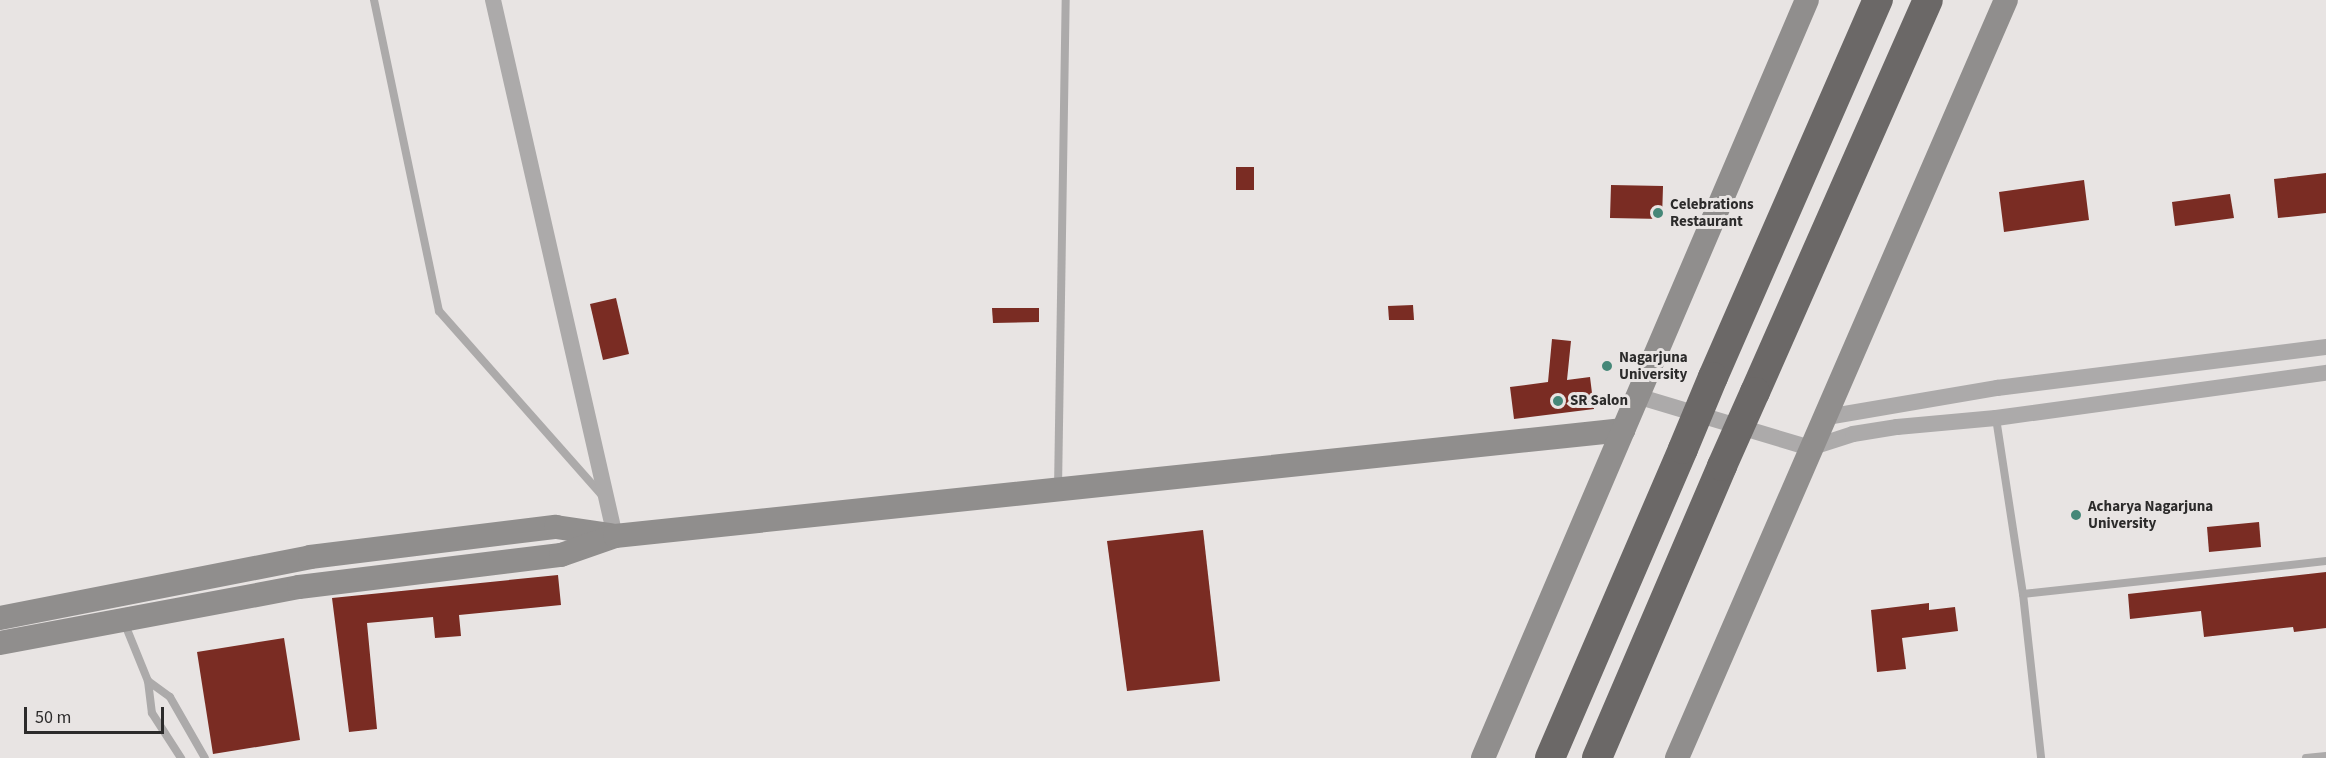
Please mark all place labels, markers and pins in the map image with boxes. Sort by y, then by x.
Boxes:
place label: Celebrations Restaurant [1670,195,1754,230]
marker: Celebrations Restaurant [1651,206,1665,220]
place label: Nagarjuna University [1619,348,1688,383]
marker: Nagarjuna University [1600,359,1614,373]
place label: SR Salon [1570,392,1628,410]
marker: SR Salon [1551,394,1565,408]
place label: Acharya Nagarjuna University [2088,497,2213,532]
marker: Acharya Nagarjuna University [2069,508,2083,522]

